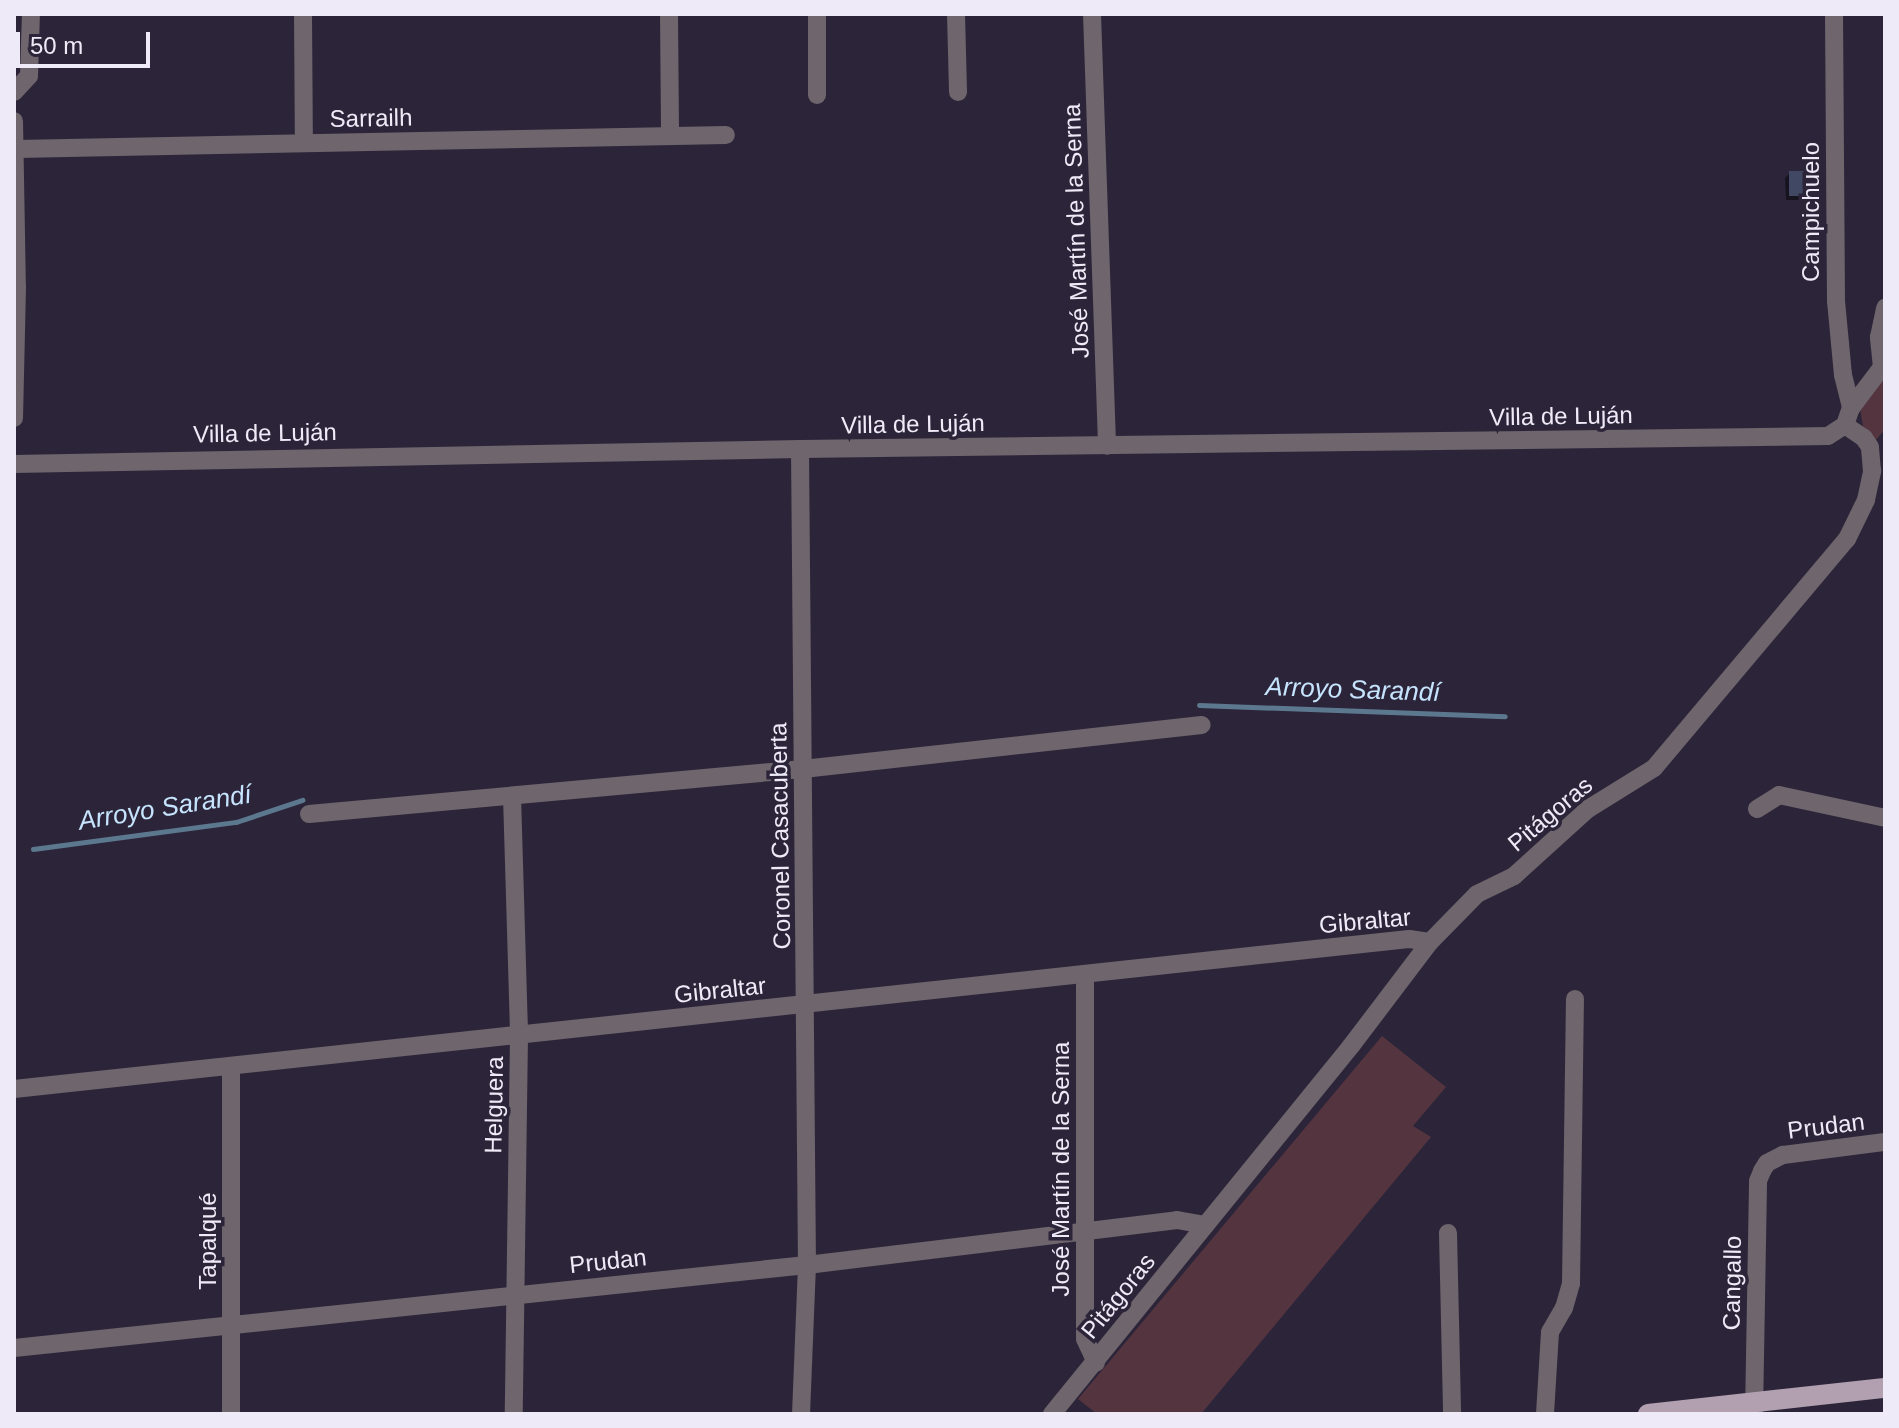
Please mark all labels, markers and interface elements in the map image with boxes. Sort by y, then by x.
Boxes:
scale bar [20,16,154,66]
text: 50 m [30,32,83,59]
street label: Sarrailh [329,103,413,133]
street label: José Martín de la Serna [1057,103,1095,359]
street label: Campichuelo [1797,142,1825,282]
street label: Villa de Luján [1489,400,1633,432]
street label: Villa de Luján [841,408,985,440]
street label: Villa de Luján [193,417,337,449]
water label: Arroyo Sarandí [1265,671,1441,709]
street label: Coronel Casacuberta [764,722,796,950]
street label: Pitágoras [1502,770,1598,858]
water label: Arroyo Sarandí [76,779,254,837]
street label: Gibraltar [1318,903,1412,939]
street label: Gibraltar [673,971,767,1009]
street label: José Martín de la Serna [1047,1042,1075,1296]
street label: Helguera [479,1056,509,1154]
street label: Prudan [1786,1107,1866,1145]
street label: Tapalqué [194,1192,222,1290]
street label: Cangallo [1717,1235,1747,1331]
street label: Prudan [568,1243,648,1279]
street label: Pitágoras [1075,1248,1161,1344]

